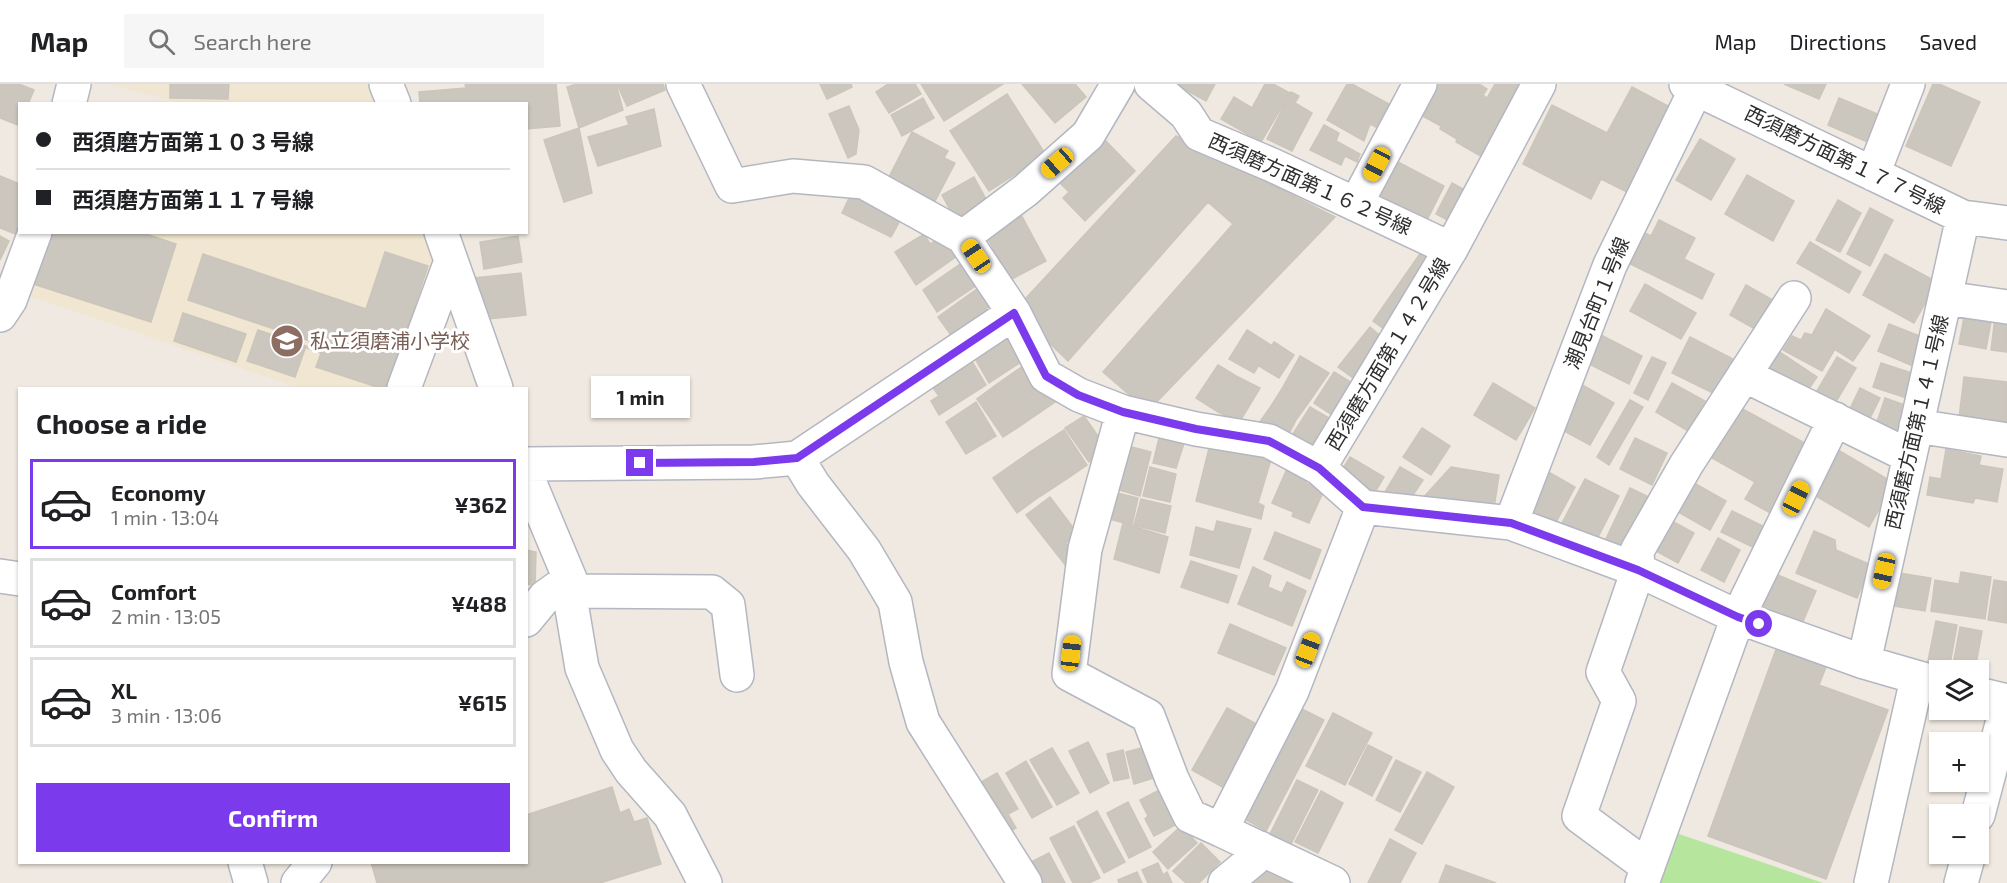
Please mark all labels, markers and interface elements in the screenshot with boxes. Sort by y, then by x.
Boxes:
search box [124,14,544,68]
text: Map [30,24,88,58]
icon: search [145,25,178,58]
text: Search here [193,28,312,54]
text: Map [1714,29,1757,54]
text: Directions [1790,29,1886,54]
text: Saved [1919,29,1977,54]
street label: 西須磨方面第１７７号線 [1741,100,1950,218]
street label: 西須磨方面第１６２号線 [1205,127,1416,239]
text: 西須磨方面第１０３号線 [72,128,314,154]
car [1038,144,1076,182]
car [1361,144,1393,184]
text: 西須磨方面第１１７号線 [72,186,314,212]
street label: 潮見台町１号線 [1559,233,1633,372]
car [958,236,994,276]
street label: 西須磨方面第１４２号線 [1320,253,1454,454]
street label: 西須磨方面第１４１号線 [1880,312,1952,532]
school or university icon: 私立須磨浦小学校 [269,323,305,359]
place label: 私立須磨浦小学校 [310,328,470,352]
callout: 1 min [590,376,690,418]
text: 1 min [616,385,665,409]
text: Choose a ride [36,407,207,439]
route end [626,449,653,476]
icon: car [39,477,93,531]
car [1780,478,1812,518]
text: Economy [111,479,206,505]
text: ¥362 [454,491,507,517]
text: 1 min · 13:04 [111,505,219,529]
car [1871,551,1897,591]
icon: car [39,576,93,630]
text: Comfort [111,578,196,604]
text: ¥488 [451,590,507,616]
text: 2 min · 13:05 [111,604,221,628]
route start [1745,610,1772,637]
car [1293,630,1323,670]
car [1060,634,1082,672]
map controls [1929,660,1989,864]
button: layers [1929,660,1989,720]
icon: car [39,675,93,729]
text: XL [111,677,137,703]
text: ¥615 [458,689,507,715]
text: 3 min · 13:06 [111,703,222,727]
button: + [1929,732,1989,792]
button: Confirm [36,783,510,852]
button: − [1929,804,1989,864]

